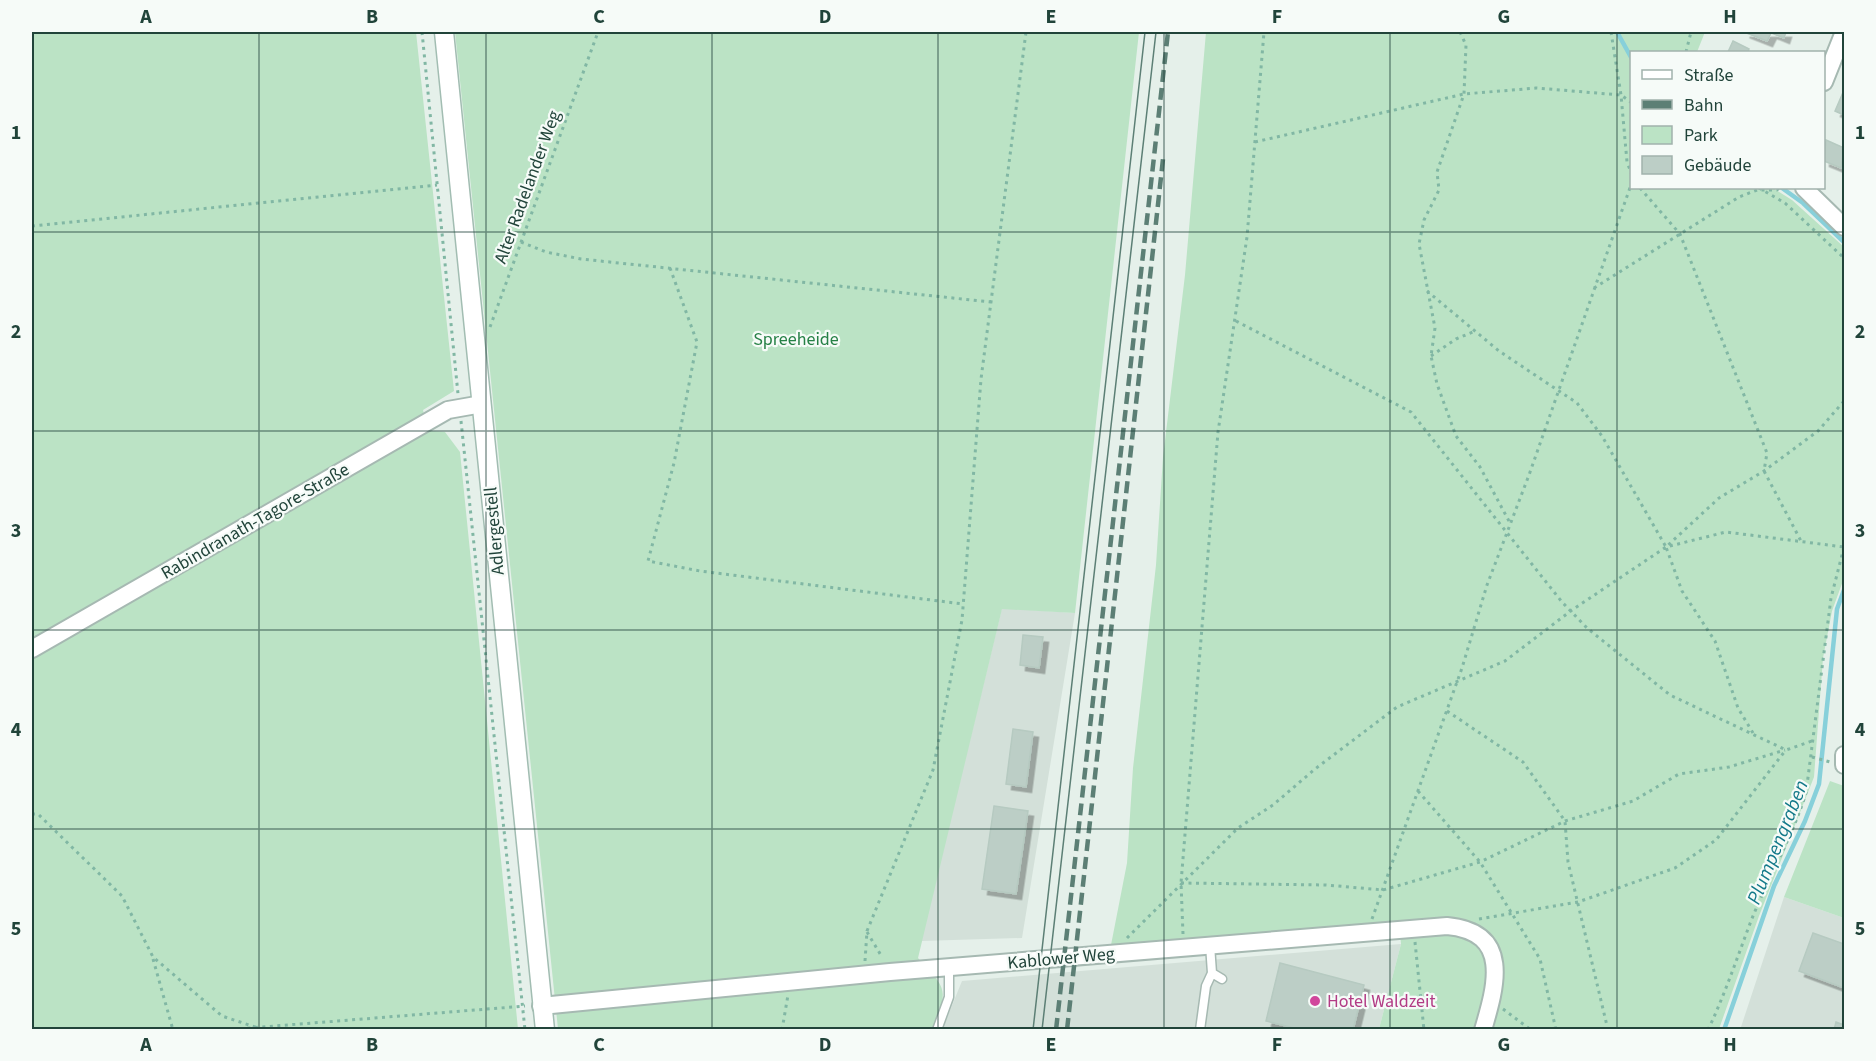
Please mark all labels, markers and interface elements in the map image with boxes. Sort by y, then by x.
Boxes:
text: A [139,3,152,31]
text: B [366,3,378,31]
text: C [593,3,605,31]
text: D [819,3,831,31]
text: E [1046,3,1056,31]
text: F [1272,3,1282,31]
text: G [1498,3,1510,31]
text: H [1723,3,1737,31]
legend [1630,51,1825,189]
text: Straße [1684,63,1734,88]
text: Bahn [1684,93,1723,118]
street label: Alter Radelander Weg [488,107,567,267]
text: 1 [11,119,21,147]
text: 1 [1855,119,1865,147]
text: Park [1684,123,1718,148]
text: Gebäude [1684,153,1752,178]
text: 2 [11,318,21,346]
text: 2 [1855,318,1865,346]
park label: Spreeheide [753,327,839,352]
street label: Rabindranath-Tagore-Straße [157,457,354,586]
street label: Adlergestell [478,486,511,576]
text: 3 [11,517,21,545]
text: 3 [1855,517,1865,545]
text: 4 [11,716,22,744]
text: 4 [1855,716,1866,744]
water label: Plumpengraben [1740,776,1816,909]
text: 5 [11,915,21,943]
text: 5 [1855,915,1865,943]
street label: Kablower Weg [1006,941,1116,976]
place label: Hotel Waldzeit [1327,989,1436,1014]
marker: Hotel Waldzeit [1308,994,1322,1008]
text: A [139,1031,152,1059]
text: B [366,1031,378,1059]
text: C [593,1031,605,1059]
text: D [819,1031,831,1059]
text: E [1046,1031,1056,1059]
text: F [1272,1031,1282,1059]
text: G [1498,1031,1510,1059]
text: H [1723,1031,1737,1059]

